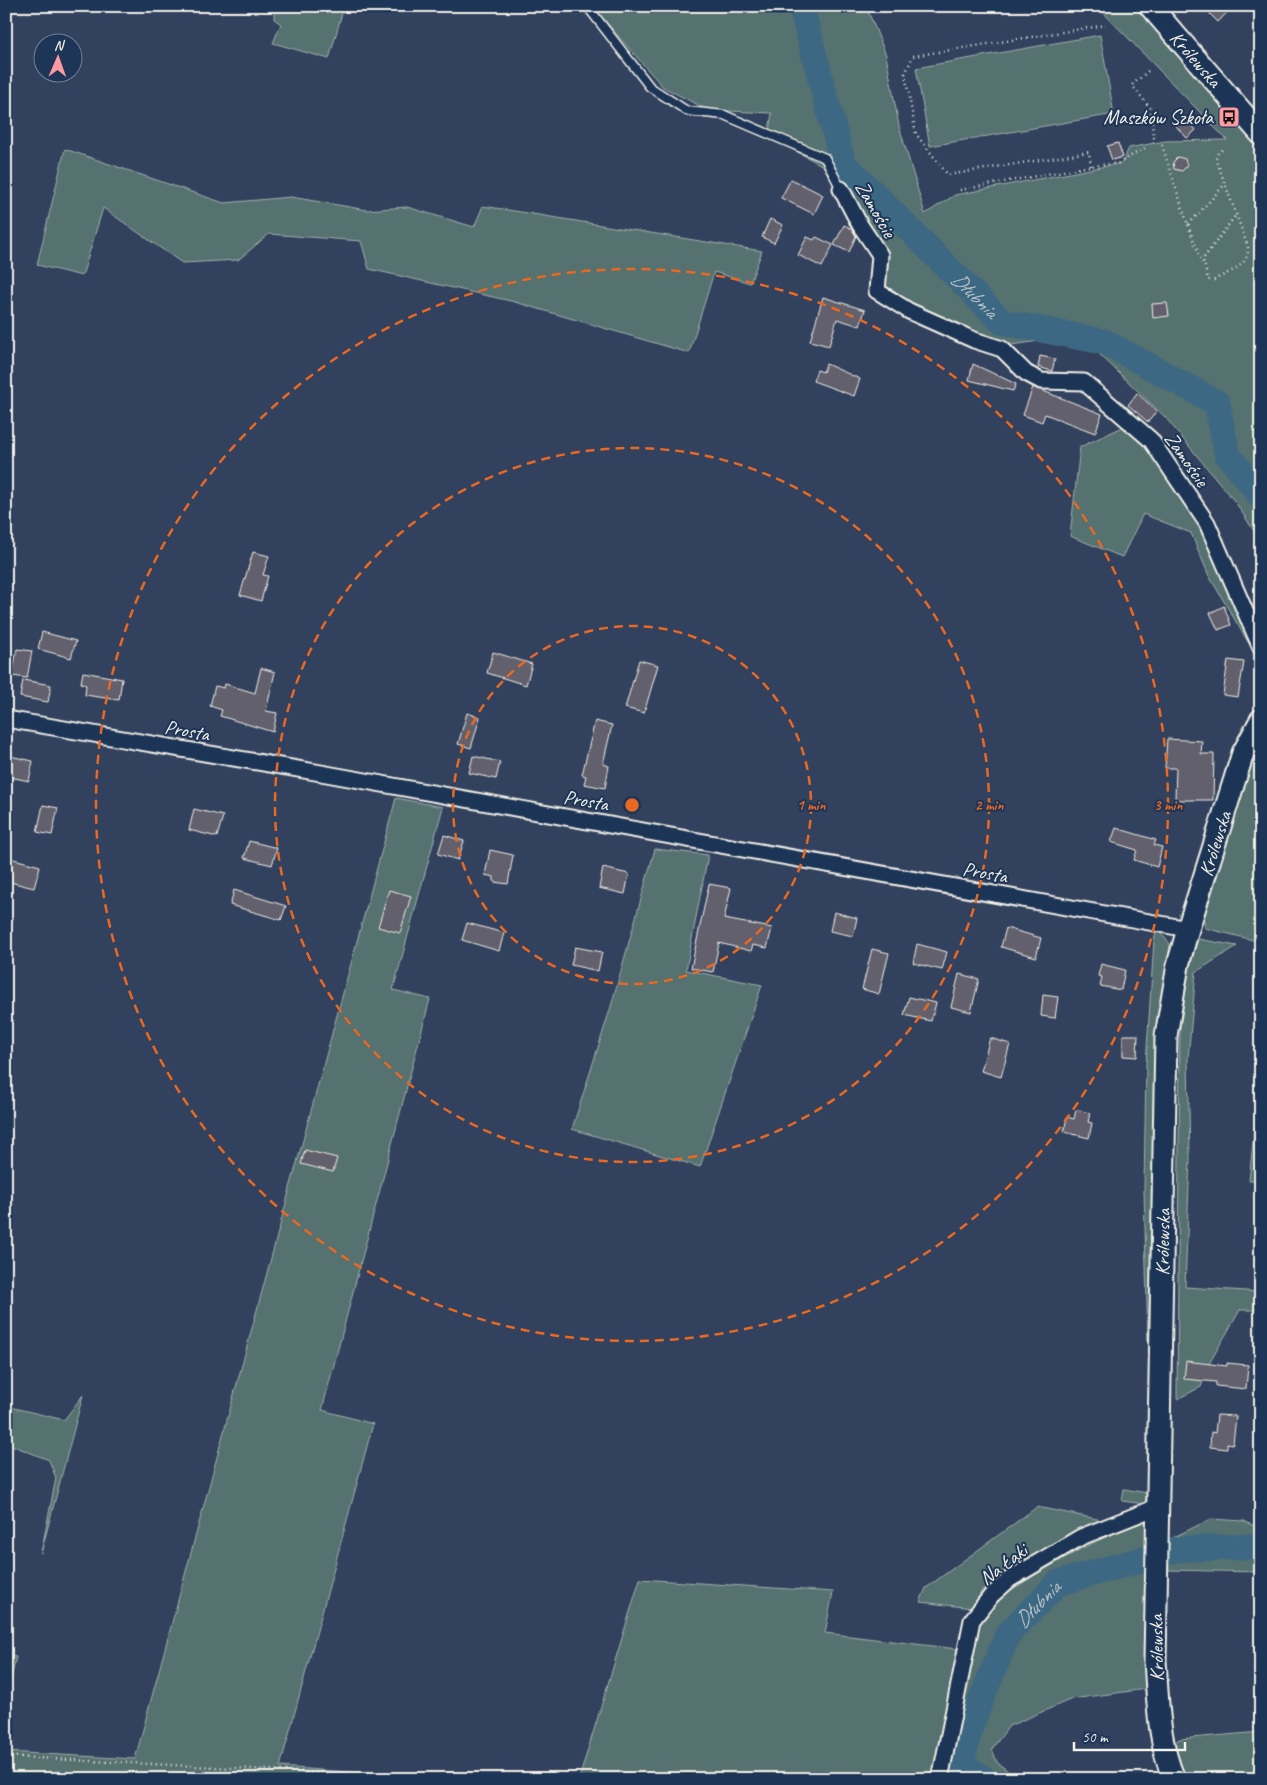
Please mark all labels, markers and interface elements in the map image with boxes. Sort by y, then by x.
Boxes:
street label: Królewska [1164,26,1228,94]
north arrow [32,32,82,82]
text: N [54,37,65,54]
place label: Maszków Szkoła [1104,105,1214,130]
bus stop icon: Maszków Szkoła [1217,105,1241,129]
street label: Zamoście [849,176,902,243]
water label: Dłubnia [946,266,1005,325]
street label: Zamoście [1159,427,1215,493]
street label: Prosta [163,714,213,747]
street label: Prosta [562,784,612,817]
centre of rings [623,796,641,814]
text: 1 min [797,796,826,815]
text: 2 min [975,796,1004,815]
text: 3 min [1154,796,1183,815]
street label: Królewska [1193,806,1238,879]
street label: Prosta [961,856,1011,889]
street label: Królewska [1150,1207,1176,1276]
street label: Na Łąki [974,1537,1034,1591]
water label: Dłubnia [1009,1573,1068,1633]
street label: Królewska [1143,1613,1170,1682]
scale bar [1074,1720,1186,1752]
text: 50 m [1082,1728,1109,1747]

